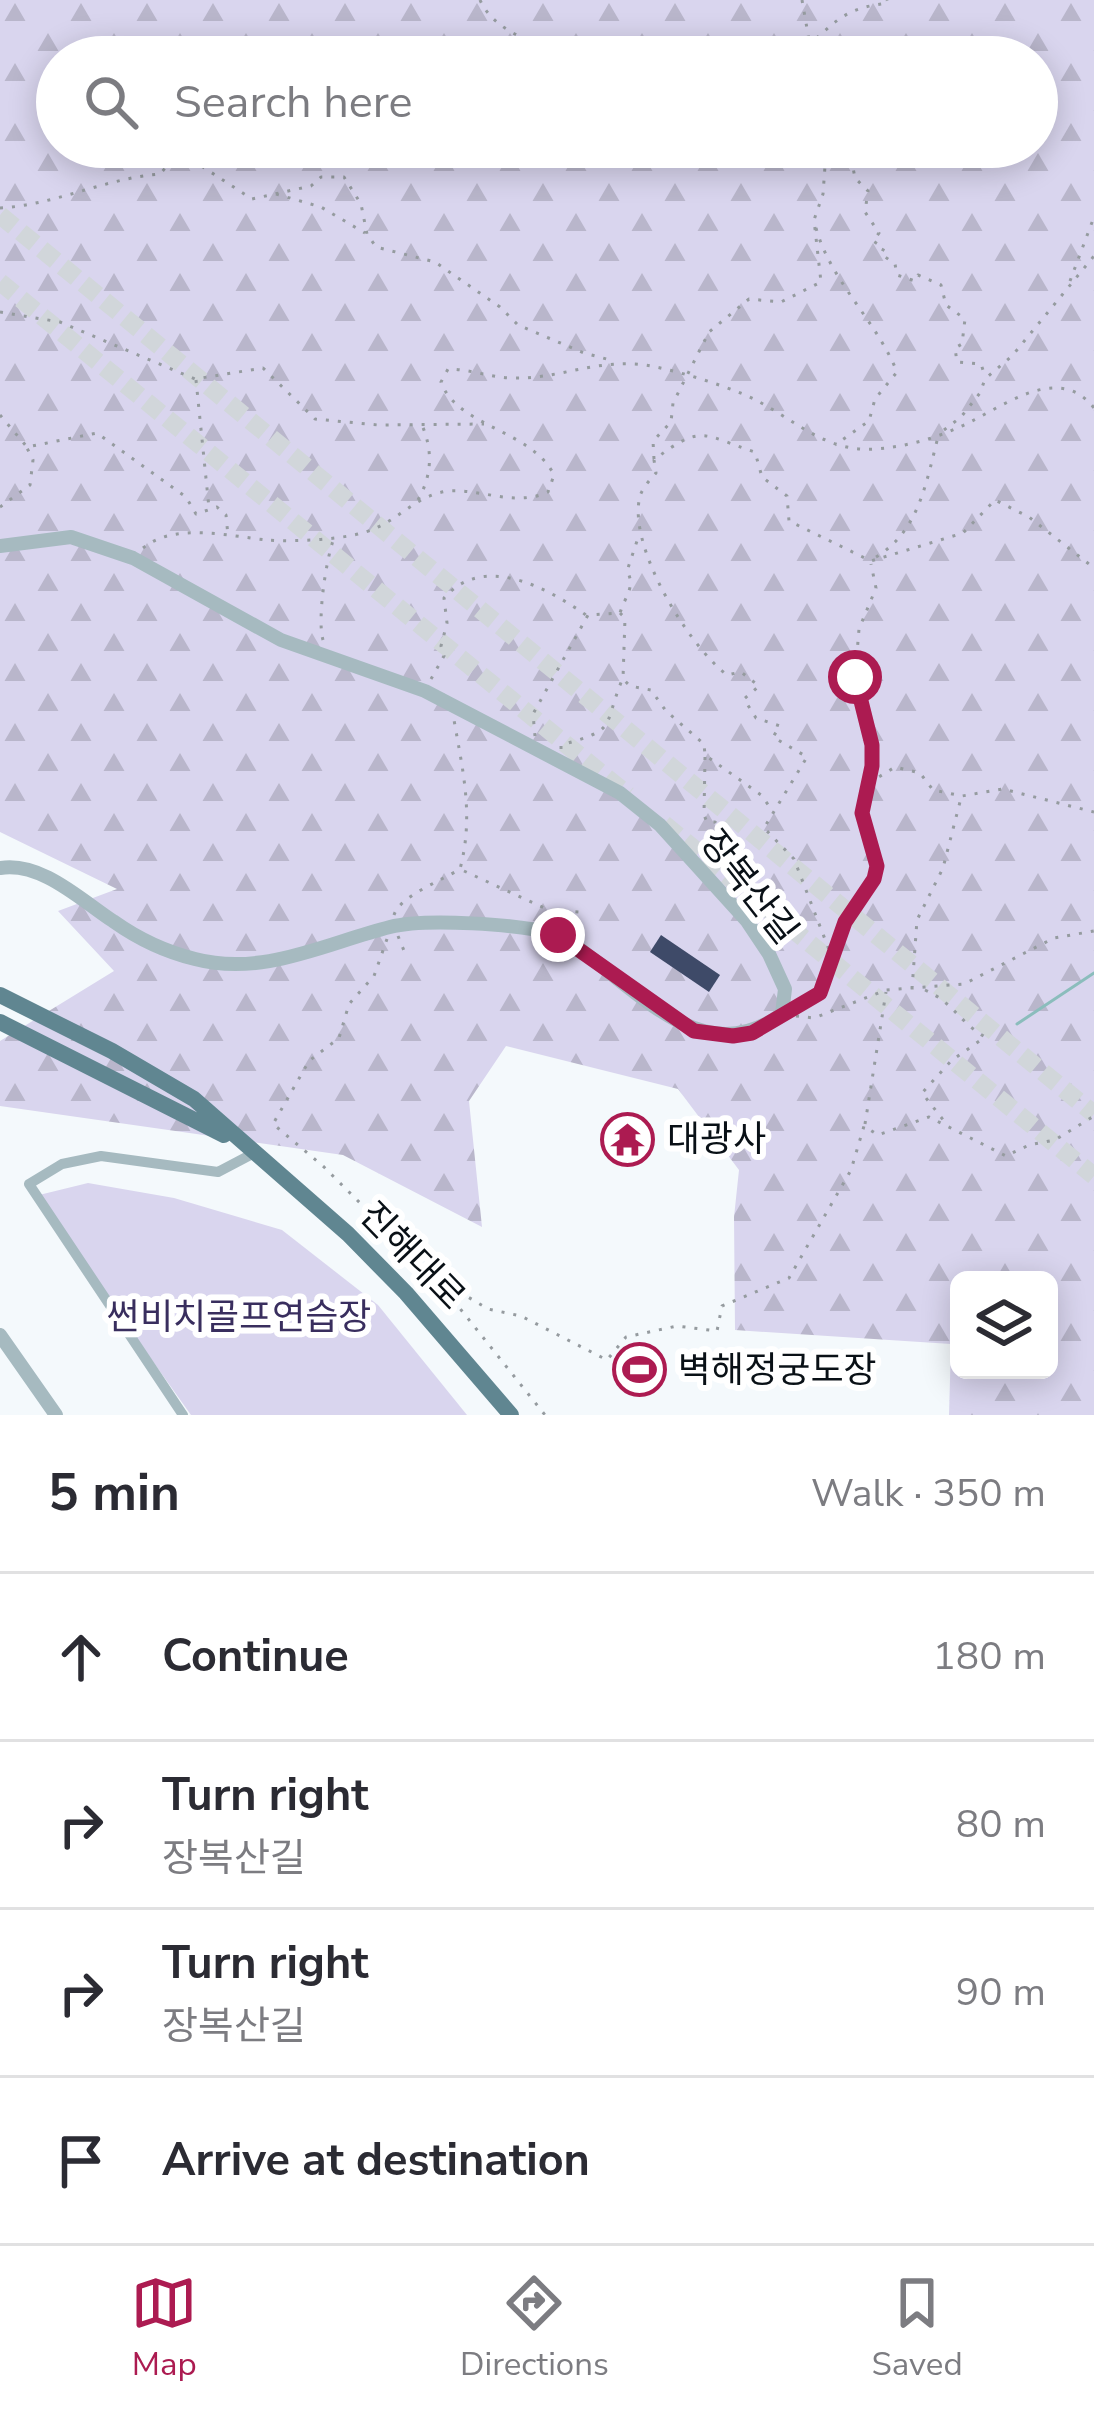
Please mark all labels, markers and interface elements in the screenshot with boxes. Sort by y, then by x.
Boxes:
search box [36,36,1058,168]
icon: search [78,69,144,135]
text: Search here [174,72,413,133]
route start [828,650,882,704]
street label: 장복산길 [689,820,809,954]
route end [531,908,585,962]
temple icon: 대광사 [600,1111,656,1167]
place label: 대광사 [667,1115,766,1164]
street label: 진해대로 [348,1191,476,1321]
map controls [950,1271,1058,1379]
button: layers [950,1271,1058,1379]
park label: 썬비치골프연습장 [107,1293,371,1342]
sports icon: 벽해정궁도장 [611,1342,667,1398]
place label: 벽해정궁도장 [678,1346,877,1395]
text: 5 min [48,1458,180,1528]
text: Walk · 350 m [811,1467,1046,1520]
icon: ahead [48,1624,114,1690]
text: Continue [162,1626,349,1687]
text: 180 m [932,1630,1046,1683]
text: Turn right [162,1765,369,1826]
icon: right [48,1792,114,1858]
text: 80 m [956,1798,1046,1851]
text: 장복산길 [162,1832,306,1885]
text: Turn right [162,1933,369,1994]
icon: right [48,1960,114,2026]
text: 90 m [956,1966,1046,2019]
text: 장복산길 [162,2000,306,2053]
icon: arrive [48,2128,114,2194]
text: Arrive at destination [162,2130,590,2191]
tab: Map [131,2270,197,2387]
tab: Directions [460,2270,609,2387]
tab: Saved [871,2270,963,2387]

